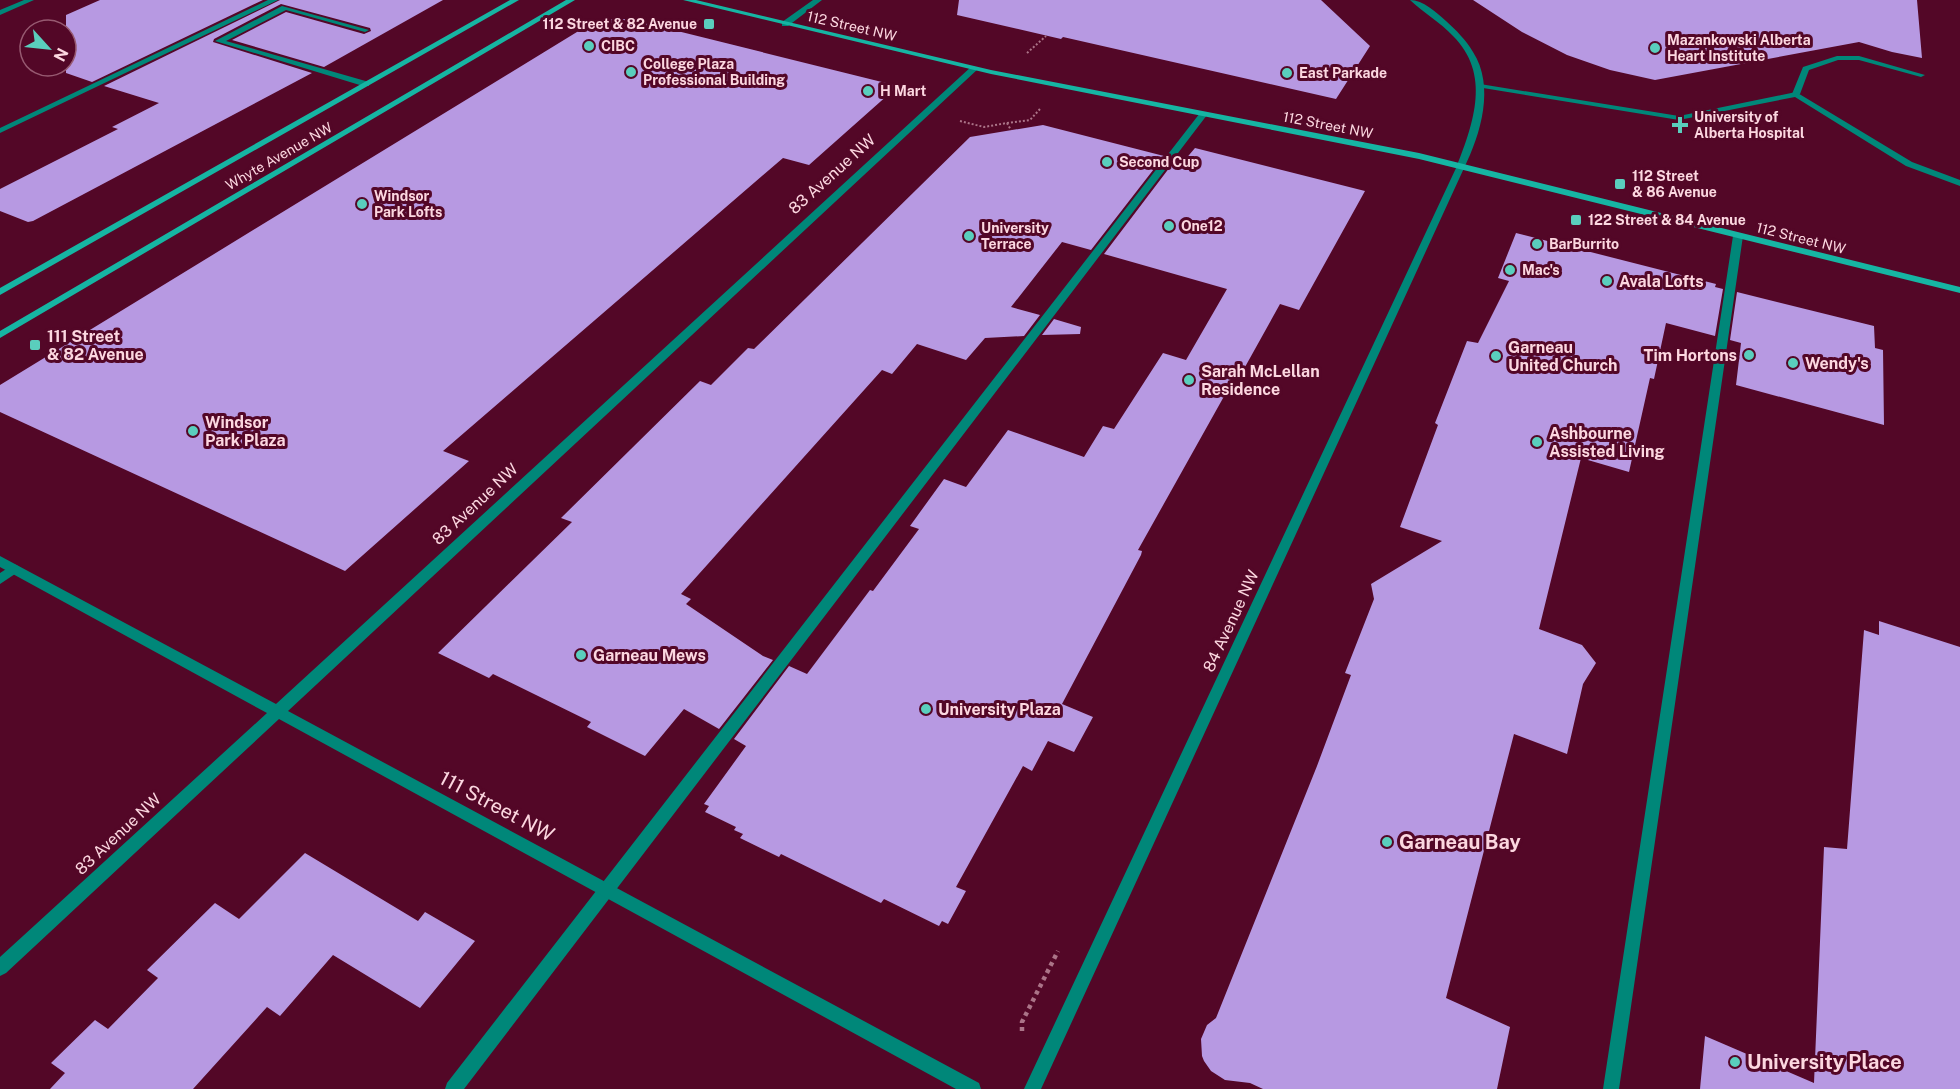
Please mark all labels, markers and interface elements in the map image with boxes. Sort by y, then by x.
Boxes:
street label: 112 Street NW [806,8,899,44]
place label: 112 Street & 82 Avenue [542,16,697,32]
marker: 112 Street & 82 Avenue [702,17,716,31]
north arrow [18,18,78,78]
place label: Mazankowski Alberta Heart Institute [1667,32,1811,64]
place label: CIBC [601,38,635,54]
marker: CIBC [582,39,596,53]
marker: Mazankowski Alberta Heart Institute [1648,41,1662,55]
text: N [50,45,72,64]
place label: College Plaza Professional Building [643,56,785,88]
marker: College Plaza Professional Building [624,65,638,79]
place label: East Parkade [1299,65,1387,81]
marker: East Parkade [1280,66,1294,80]
place label: H Mart [880,83,926,99]
marker: H Mart [861,84,875,98]
street label: 112 Street NW [1282,108,1375,142]
place label: University of Alberta Hospital [1694,109,1805,141]
marker: University of Alberta Hospital [1671,116,1689,134]
street label: Whyte Avenue NW [223,119,336,193]
street label: 83 Avenue NW [785,130,879,218]
place label: Second Cup [1119,154,1199,170]
marker: Second Cup [1100,155,1114,169]
place label: 112 Street & 86 Avenue [1632,168,1717,200]
marker: 112 Street & 86 Avenue [1613,177,1627,191]
place label: Windsor Park Lofts [374,188,442,220]
marker: Windsor Park Lofts [355,197,369,211]
place label: 122 Street & 84 Avenue [1588,212,1746,228]
marker: 122 Street & 84 Avenue [1569,213,1583,227]
place label: One12 [1181,218,1223,234]
marker: One12 [1162,219,1176,233]
street label: 112 Street NW [1755,219,1848,257]
place label: University Terrace [981,220,1049,252]
marker: University Terrace [962,229,976,243]
place label: BarBurrito [1549,236,1619,252]
marker: BarBurrito [1530,237,1544,251]
place label: Mac's [1522,262,1560,278]
marker: Mac's [1503,263,1517,277]
place label: Avala Lofts [1619,272,1704,291]
marker: Avala Lofts [1600,274,1614,288]
place label: 111 Street & 82 Avenue [47,327,144,364]
marker: 111 Street & 82 Avenue [28,338,42,352]
place label: Garneau United Church [1508,338,1618,375]
place label: Tim Hortons [1644,346,1737,365]
marker: Tim Hortons [1742,348,1756,362]
marker: Garneau United Church [1489,349,1503,363]
place label: Wendy's [1805,354,1869,373]
marker: Wendy's [1786,356,1800,370]
place label: Sarah McLellan Residence [1201,362,1320,399]
marker: Sarah McLellan Residence [1182,373,1196,387]
place label: Windsor Park Plaza [205,413,286,450]
marker: Windsor Park Plaza [186,424,200,438]
place label: Ashbourne Assisted Living [1549,424,1665,461]
marker: Ashbourne Assisted Living [1530,435,1544,449]
street label: 83 Avenue NW [428,459,522,549]
street label: 84 Avenue NW [1199,567,1263,675]
place label: Garneau Mews [593,646,706,665]
marker: Garneau Mews [574,648,588,662]
place label: University Plaza [938,700,1061,719]
marker: University Plaza [919,702,933,716]
street label: 111 Street NW [435,766,559,846]
street label: 83 Avenue NW [71,789,165,879]
place label: Garneau Bay [1399,830,1521,854]
marker: Garneau Bay [1380,835,1394,849]
place label: University Place [1747,1050,1902,1074]
marker: University Place [1728,1055,1742,1069]

